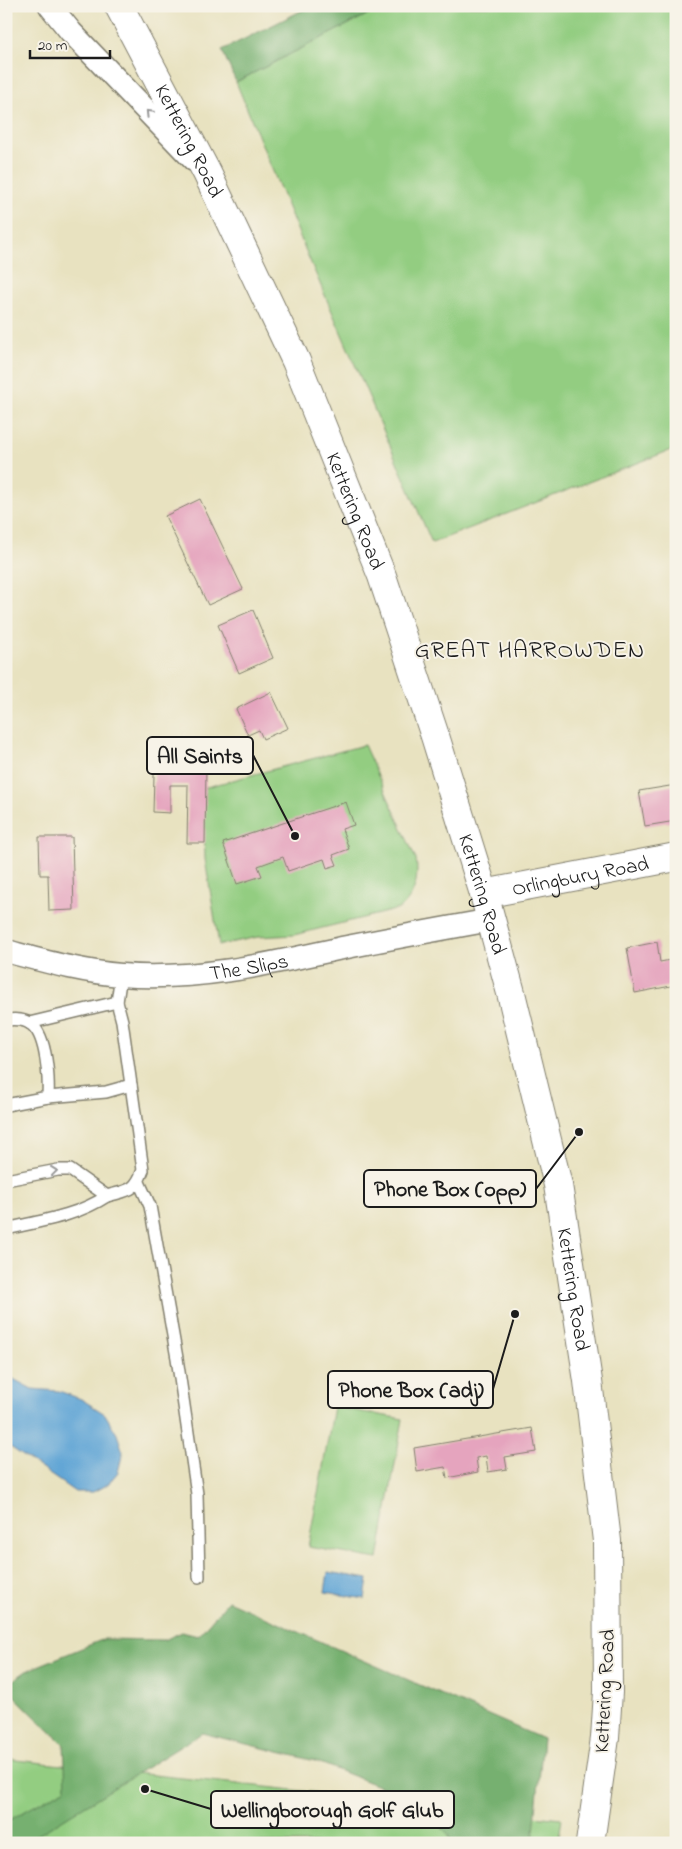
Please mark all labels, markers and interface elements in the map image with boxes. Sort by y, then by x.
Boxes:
scale bar [30,28,110,60]
text: 20 m [38,35,68,57]
street label: Kettering Road [146,79,230,203]
one-way arrow [146,109,155,118]
street label: Kettering Road [317,448,391,575]
district label: GREAT HARROWDEN [415,634,645,669]
callout: All Saints [147,737,253,774]
text: All Saints [157,742,243,774]
street label: Kettering Road [449,831,513,958]
street label: Orlingbury Road [510,850,652,905]
street label: The Slips [208,947,291,990]
one-way arrow [51,1166,59,1177]
callout: Phone Box (opp) [364,1170,536,1207]
text: Phone Box (opp) [374,1175,527,1207]
street label: Kettering Road [548,1226,596,1353]
callout: Phone Box (adj) [328,1371,493,1408]
text: Phone Box (adj) [338,1376,484,1408]
street label: Kettering Road [588,1628,626,1754]
callout: Wellingborough Golf Glub [211,1791,454,1828]
text: Wellingborough Golf Glub [221,1796,444,1829]

